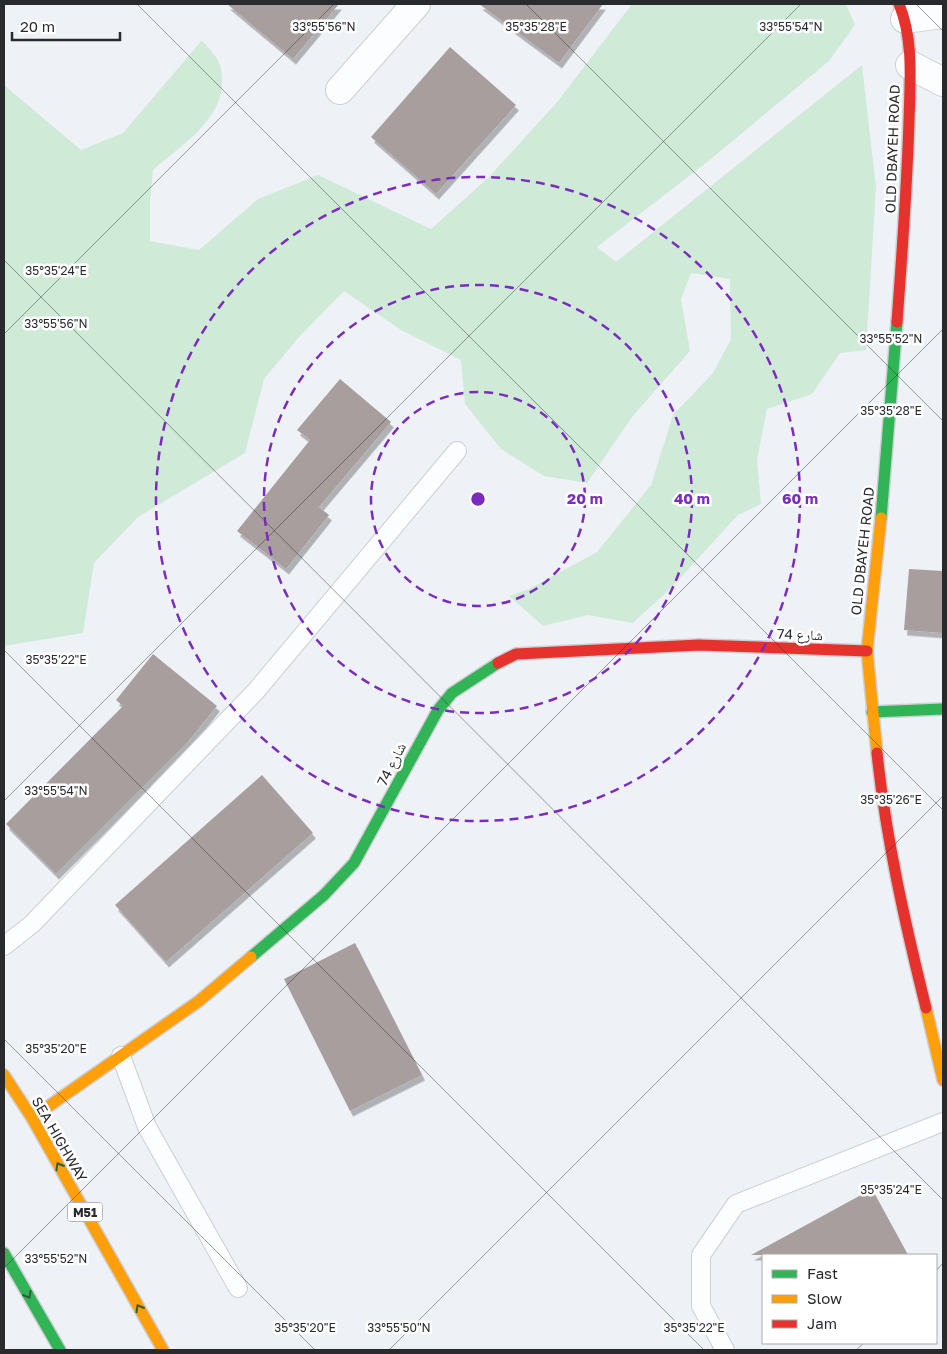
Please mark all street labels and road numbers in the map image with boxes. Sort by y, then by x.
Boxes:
street label: OLD DBAYEH ROAD [881,84,903,214]
street label: OLD DBAYEH ROAD [847,486,877,616]
street label: شارع 74 [777,625,823,645]
street label: شارع 74 [373,740,411,789]
street label: SEA HIGHWAY [29,1093,91,1185]
road number: M51 [68,1202,102,1222]

